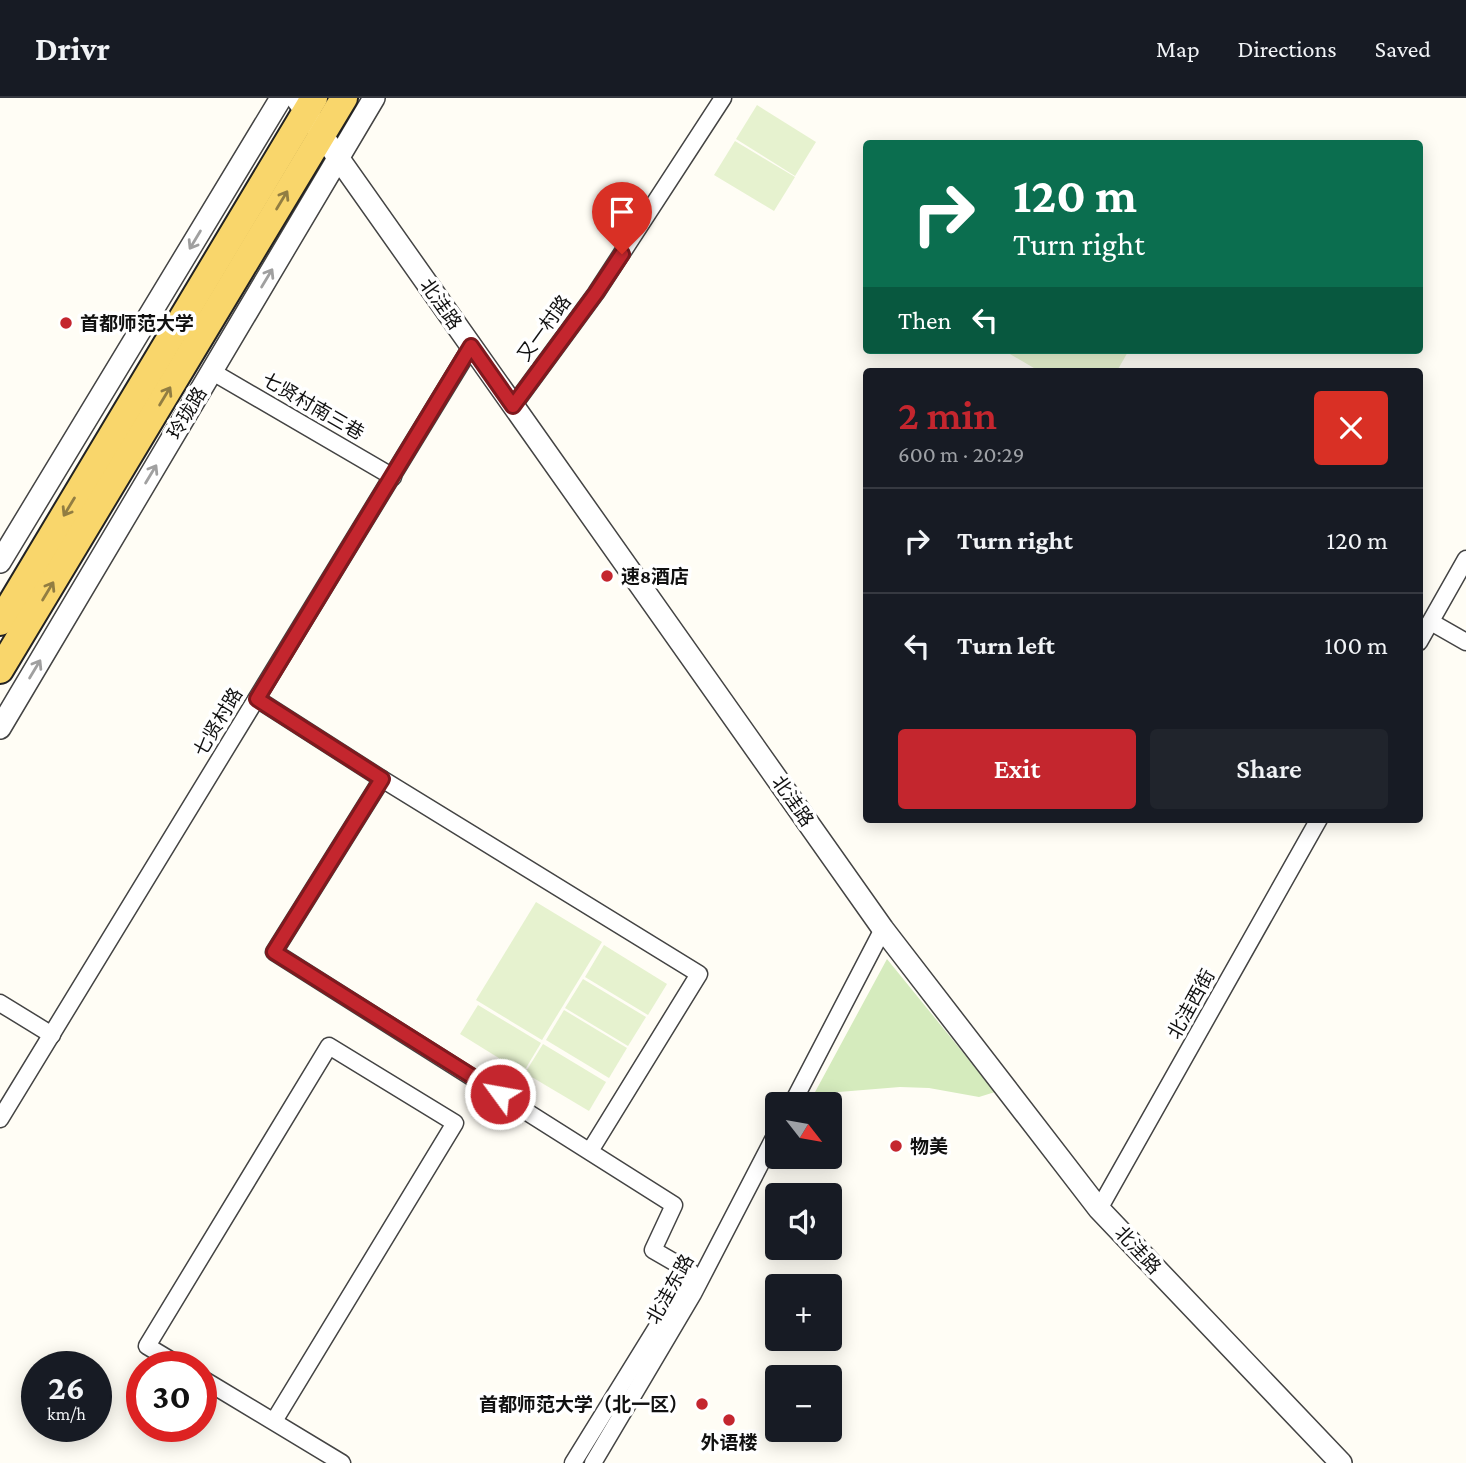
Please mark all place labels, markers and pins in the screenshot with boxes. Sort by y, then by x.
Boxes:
pin [592,182,652,254]
place label: 首都师范大学 [80,313,194,334]
marker: 首都师范大学 [58,315,74,331]
place label: 速8酒店 [621,566,689,587]
marker: 速8酒店 [599,568,615,584]
place label: 物美 [910,1136,948,1157]
marker: 物美 [888,1138,904,1154]
place label: 首都师范大学（北一区） [479,1394,688,1415]
marker: 首都师范大学（北一区） [694,1396,710,1412]
marker: 外语楼 [721,1412,737,1428]
place label: 外语楼 [700,1432,758,1453]

